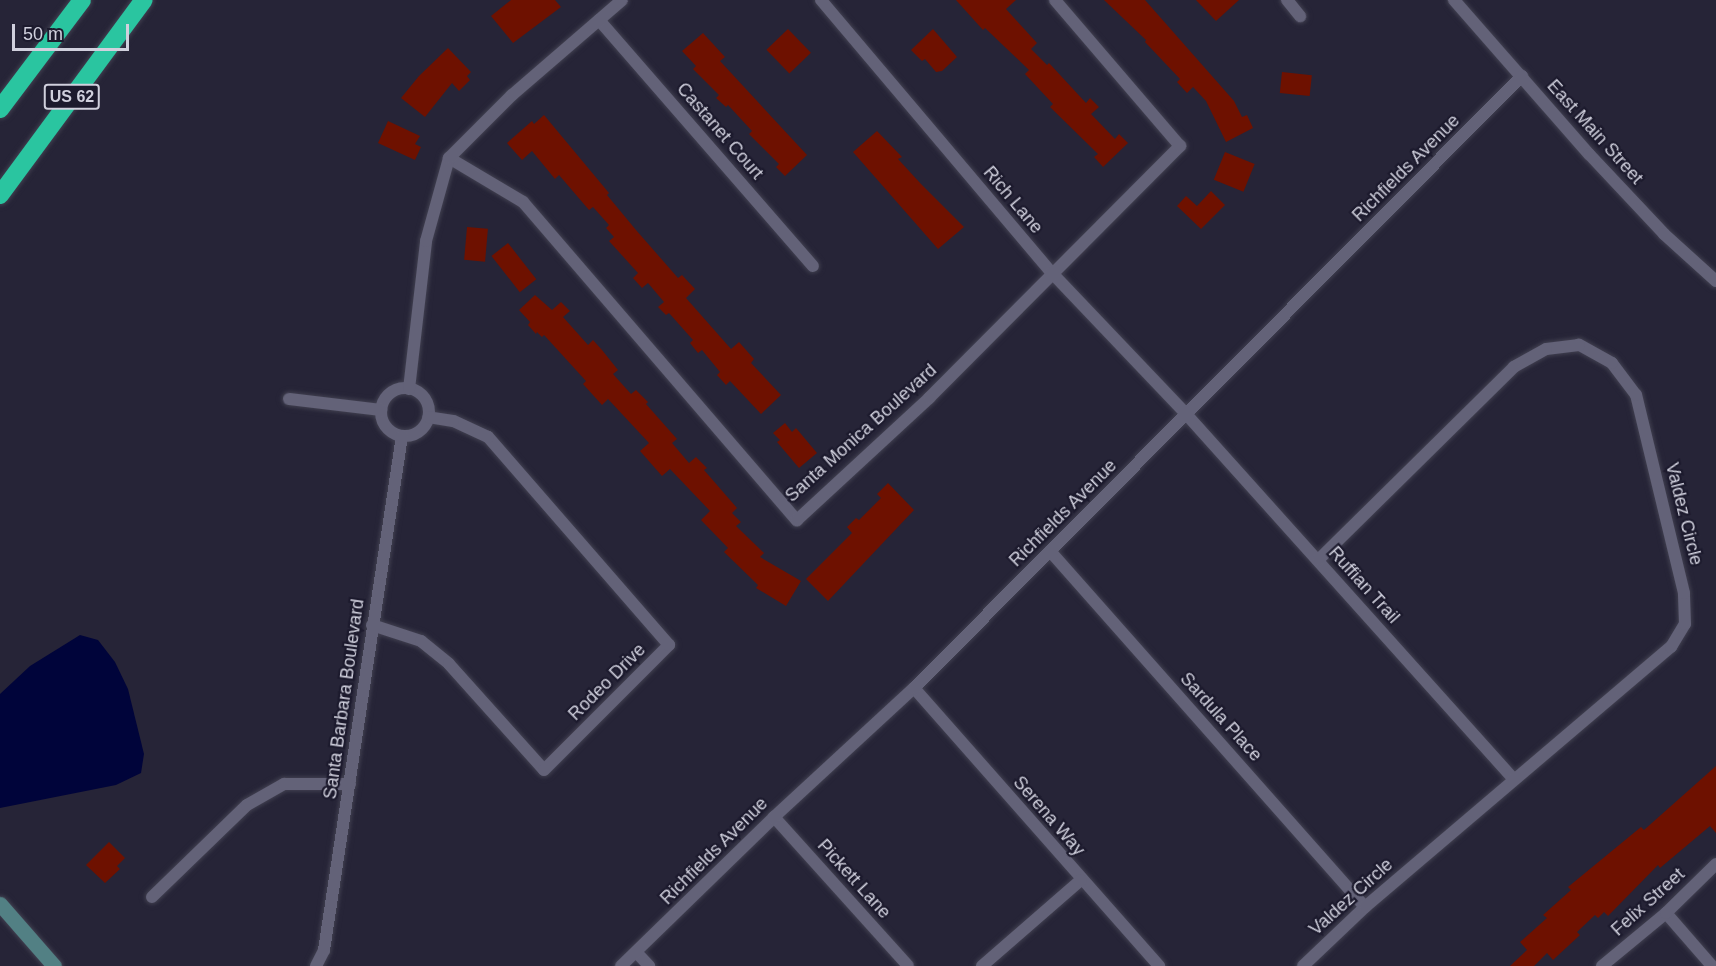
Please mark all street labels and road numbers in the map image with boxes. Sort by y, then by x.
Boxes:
street label: East Main Street [1542,75,1648,189]
street label: Castanet Court [672,78,768,184]
road number: US 62 [44,84,100,110]
street label: Richfields Avenue [1348,110,1464,226]
street label: Rich Lane [979,162,1047,238]
street label: Santa Monica Boulevard [781,359,941,507]
street label: Richfields Avenue [1005,455,1121,571]
street label: Valdez Circle [1661,461,1707,567]
street label: Ruffian Trail [1324,542,1404,628]
street label: Santa Barbara Boulevard [319,597,369,801]
street label: Rodeo Drive [564,639,650,725]
street label: Sardula Place [1175,668,1267,766]
street label: Serena Way [1009,772,1089,860]
street label: Richfields Avenue [656,793,772,909]
street label: Pickett Lane [813,835,895,923]
street label: Valdez Circle [1305,854,1397,940]
street label: Felix Street [1607,864,1689,940]

